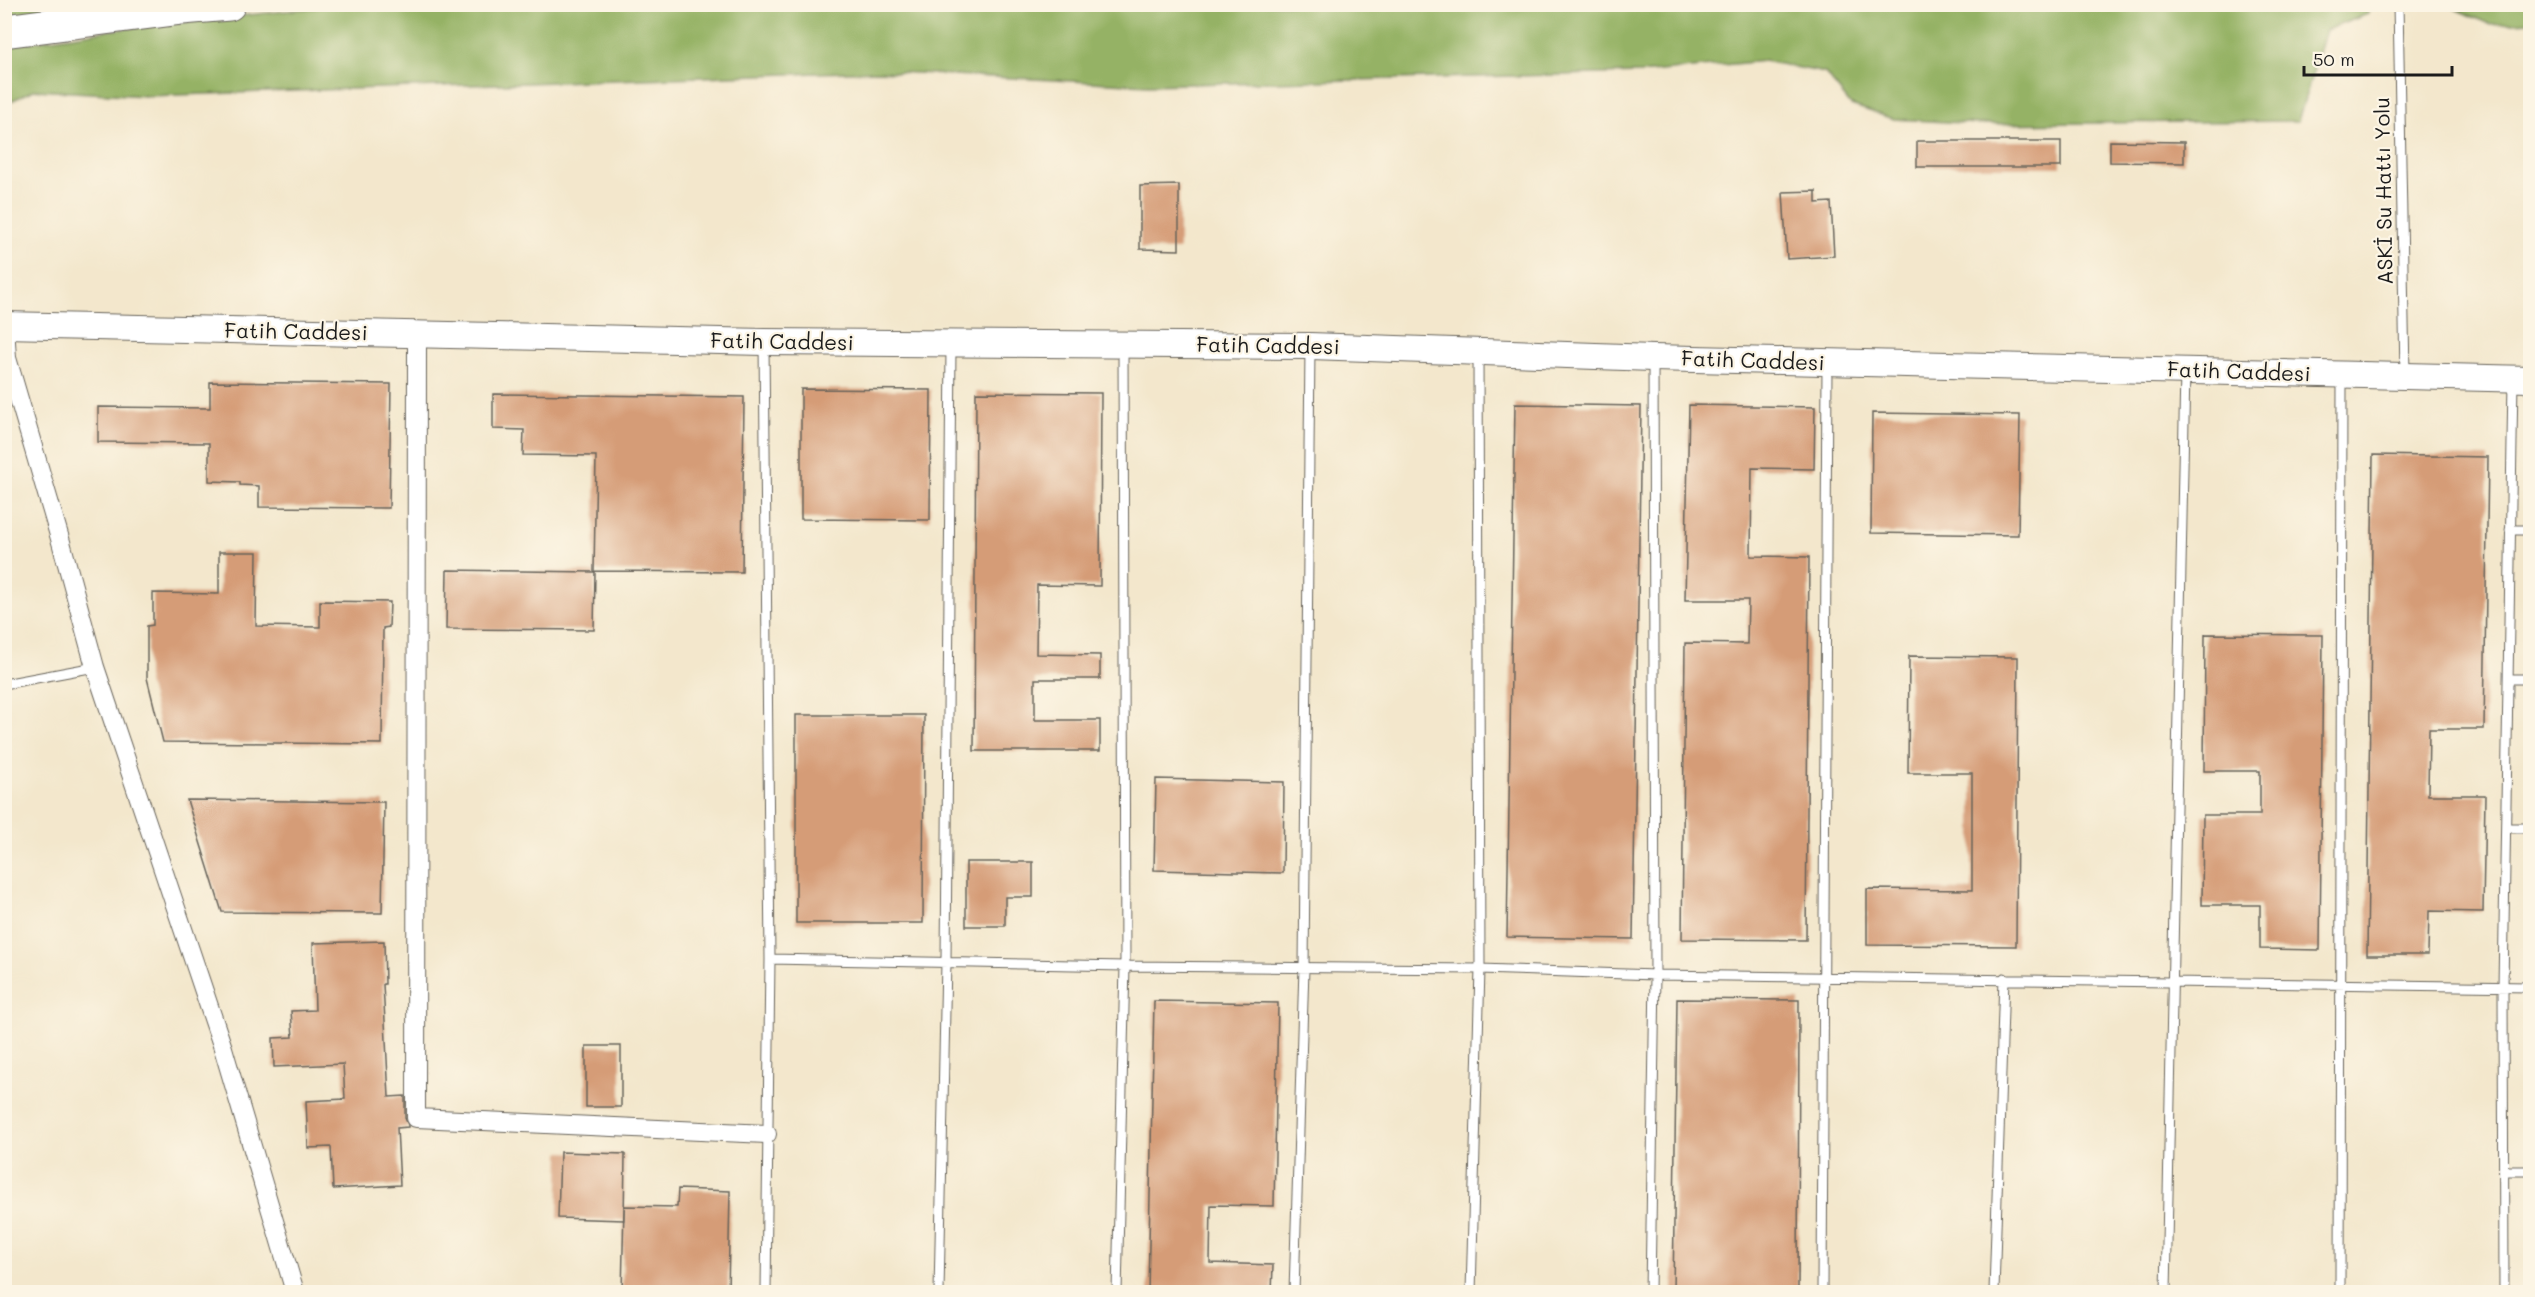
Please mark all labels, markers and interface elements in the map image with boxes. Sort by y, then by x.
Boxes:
scale bar [2304,39,2452,77]
text: 50 m [2313,47,2355,71]
street label: ASKİ Su Hattı Yolu [2367,97,2398,285]
street label: Fatih Caddesi [224,316,368,345]
street label: Fatih Caddesi [710,326,854,355]
street label: Fatih Caddesi [1196,330,1340,359]
street label: Fatih Caddesi [1681,344,1825,375]
street label: Fatih Caddesi [2167,355,2311,386]

